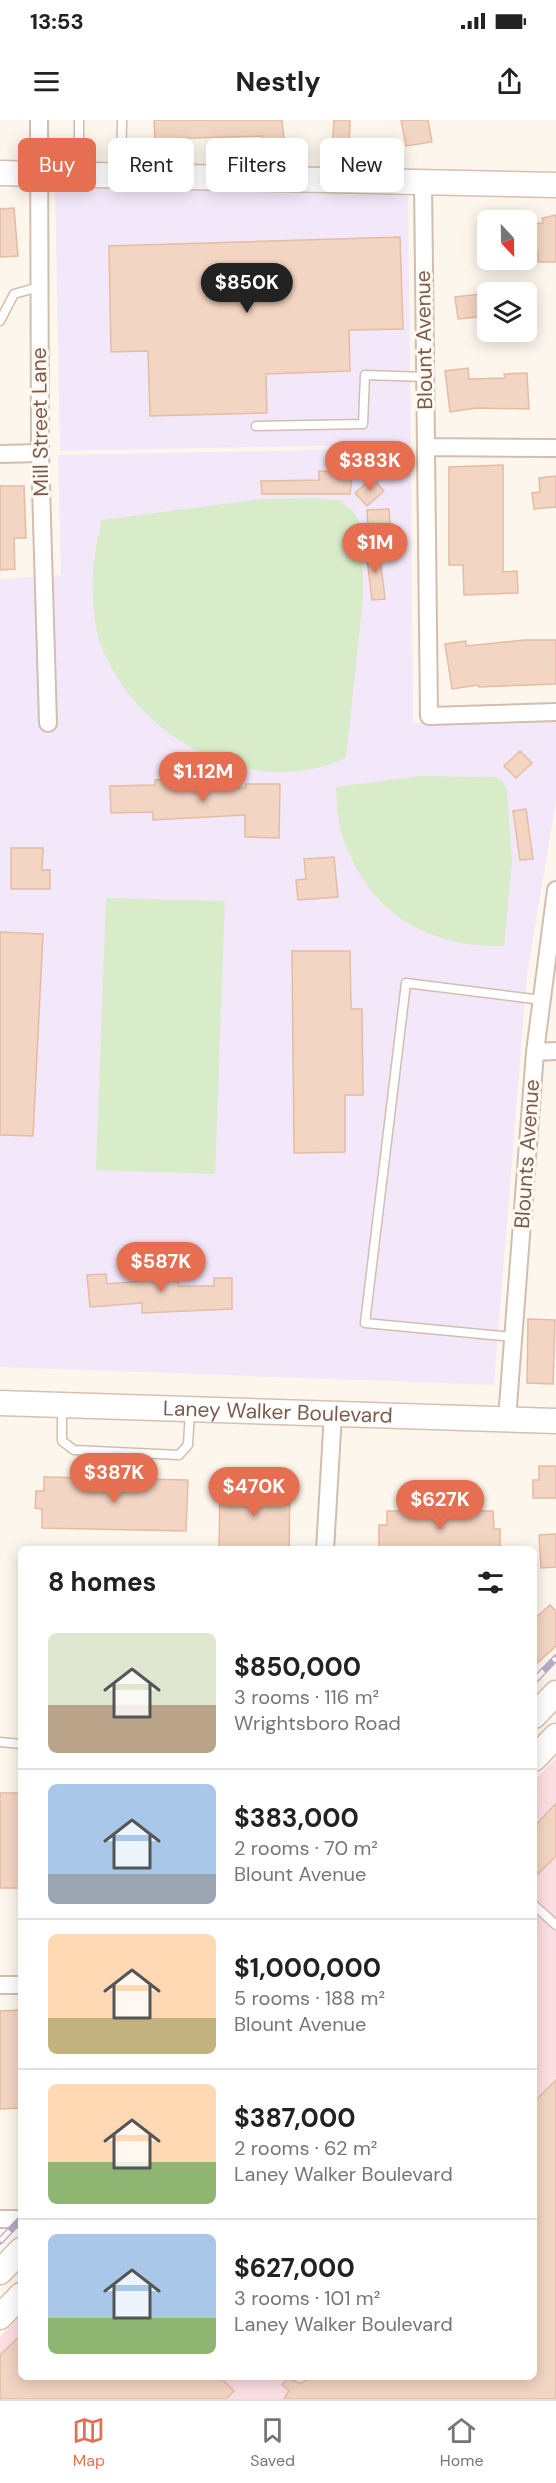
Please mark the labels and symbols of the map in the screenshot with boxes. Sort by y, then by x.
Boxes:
north arrow [477,210,537,270]
pin: $850K [205,263,289,314]
street label: Blount Avenue [409,270,439,410]
street label: Mill Street Lane [25,347,55,497]
pin: $383K [328,441,412,492]
pin: $1M [346,523,404,574]
pin: $1.12M [154,752,252,803]
street label: Blounts Avenue [508,1078,546,1230]
pin: $587K [119,1242,203,1293]
street label: Laney Walker Boulevard [163,1394,393,1430]
pin: $387K [72,1453,156,1504]
pin: $470K [212,1467,296,1518]
pin: $627K [398,1480,482,1531]

